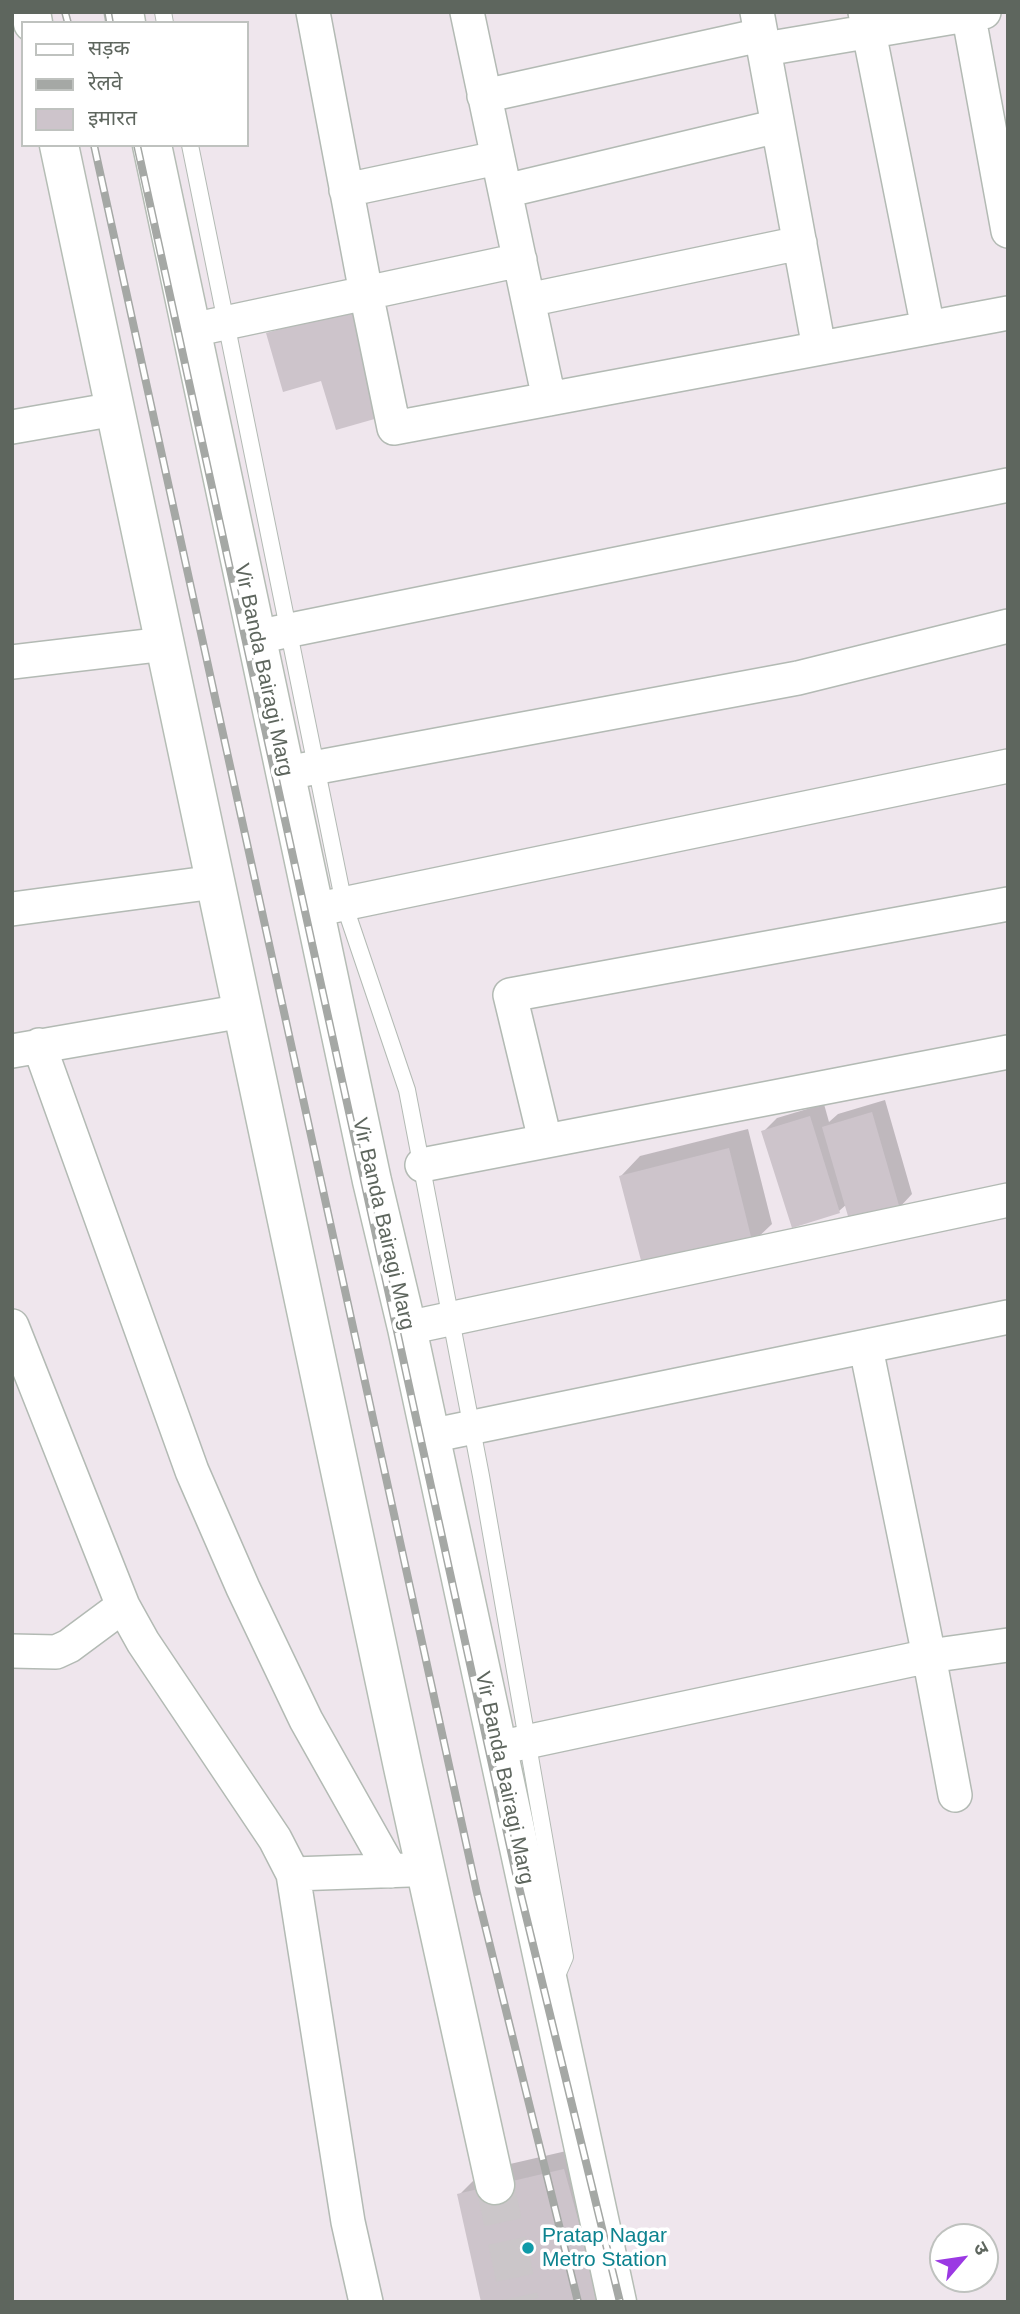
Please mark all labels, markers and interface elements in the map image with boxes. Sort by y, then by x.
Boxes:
legend [21,21,248,147]
text: सड़क [88,36,130,59]
text: रेलवे [88,71,123,94]
text: इमारत [88,106,137,129]
street label: Vir Banda Bairagi Marg [228,561,298,779]
street label: Vir Banda Bairagi Marg [346,1116,420,1332]
street label: Vir Banda Bairagi Marg [469,1669,539,1887]
place label: Pratap Nagar Metro Station [542,2223,667,2273]
north arrow [929,2223,999,2293]
text: उ [969,2239,993,2259]
marker: Pratap Nagar Metro Station [520,2240,536,2256]

